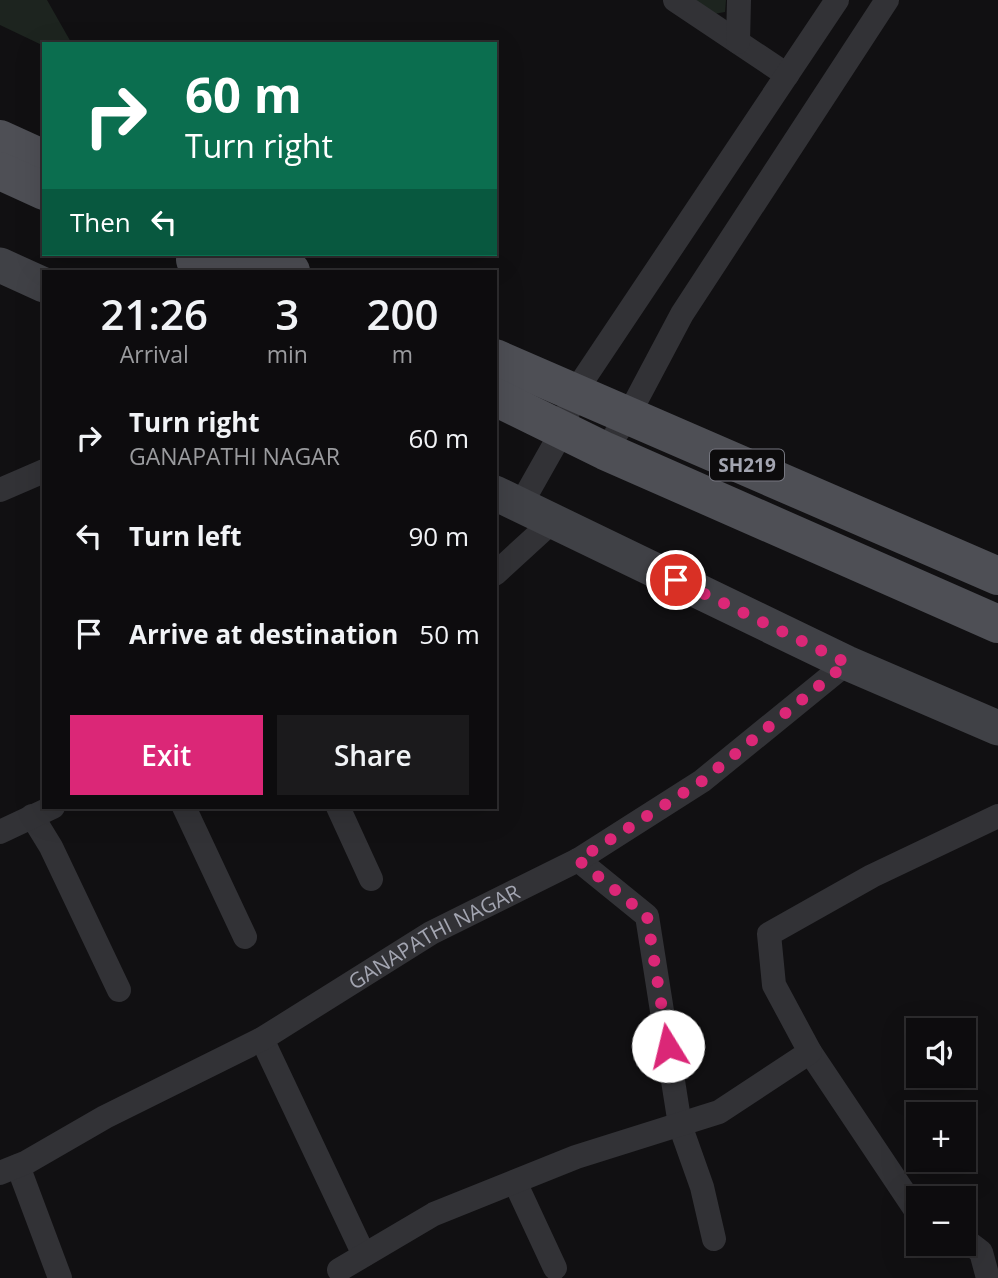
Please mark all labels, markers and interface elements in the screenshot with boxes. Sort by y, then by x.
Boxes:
text: 60 m [185,61,302,127]
icon: right [70,70,161,161]
text: Turn right [185,124,333,167]
icon: left [145,203,183,241]
text: Then [70,204,131,240]
text: 21:26 [101,285,208,342]
text: 3 [275,285,299,342]
text: 200 [366,285,438,342]
text: Arrival [120,338,189,370]
text: min [267,338,308,370]
text: m [392,338,413,370]
text: Turn right [129,404,260,440]
icon: right [70,419,108,457]
text: 60 m [408,420,469,456]
text: GANAPATHI NAGAR [129,440,340,472]
road number: SH219 [710,450,784,480]
icon: left [70,517,108,555]
text: Turn left [129,518,241,554]
text: 90 m [408,518,469,554]
pin [646,550,706,610]
icon: arrive [657,561,695,599]
icon: arrive [70,615,108,653]
text: Arrive at destination [129,616,398,652]
text: 50 m [419,616,480,652]
button: Exit [70,715,263,795]
button: Share [277,715,469,795]
street label: GANAPATHI NAGAR [343,877,524,996]
position arrow [631,1009,705,1083]
map controls [906,1018,976,1256]
button: sound [906,1018,976,1088]
button: + [906,1102,976,1172]
button: − [906,1186,976,1256]

